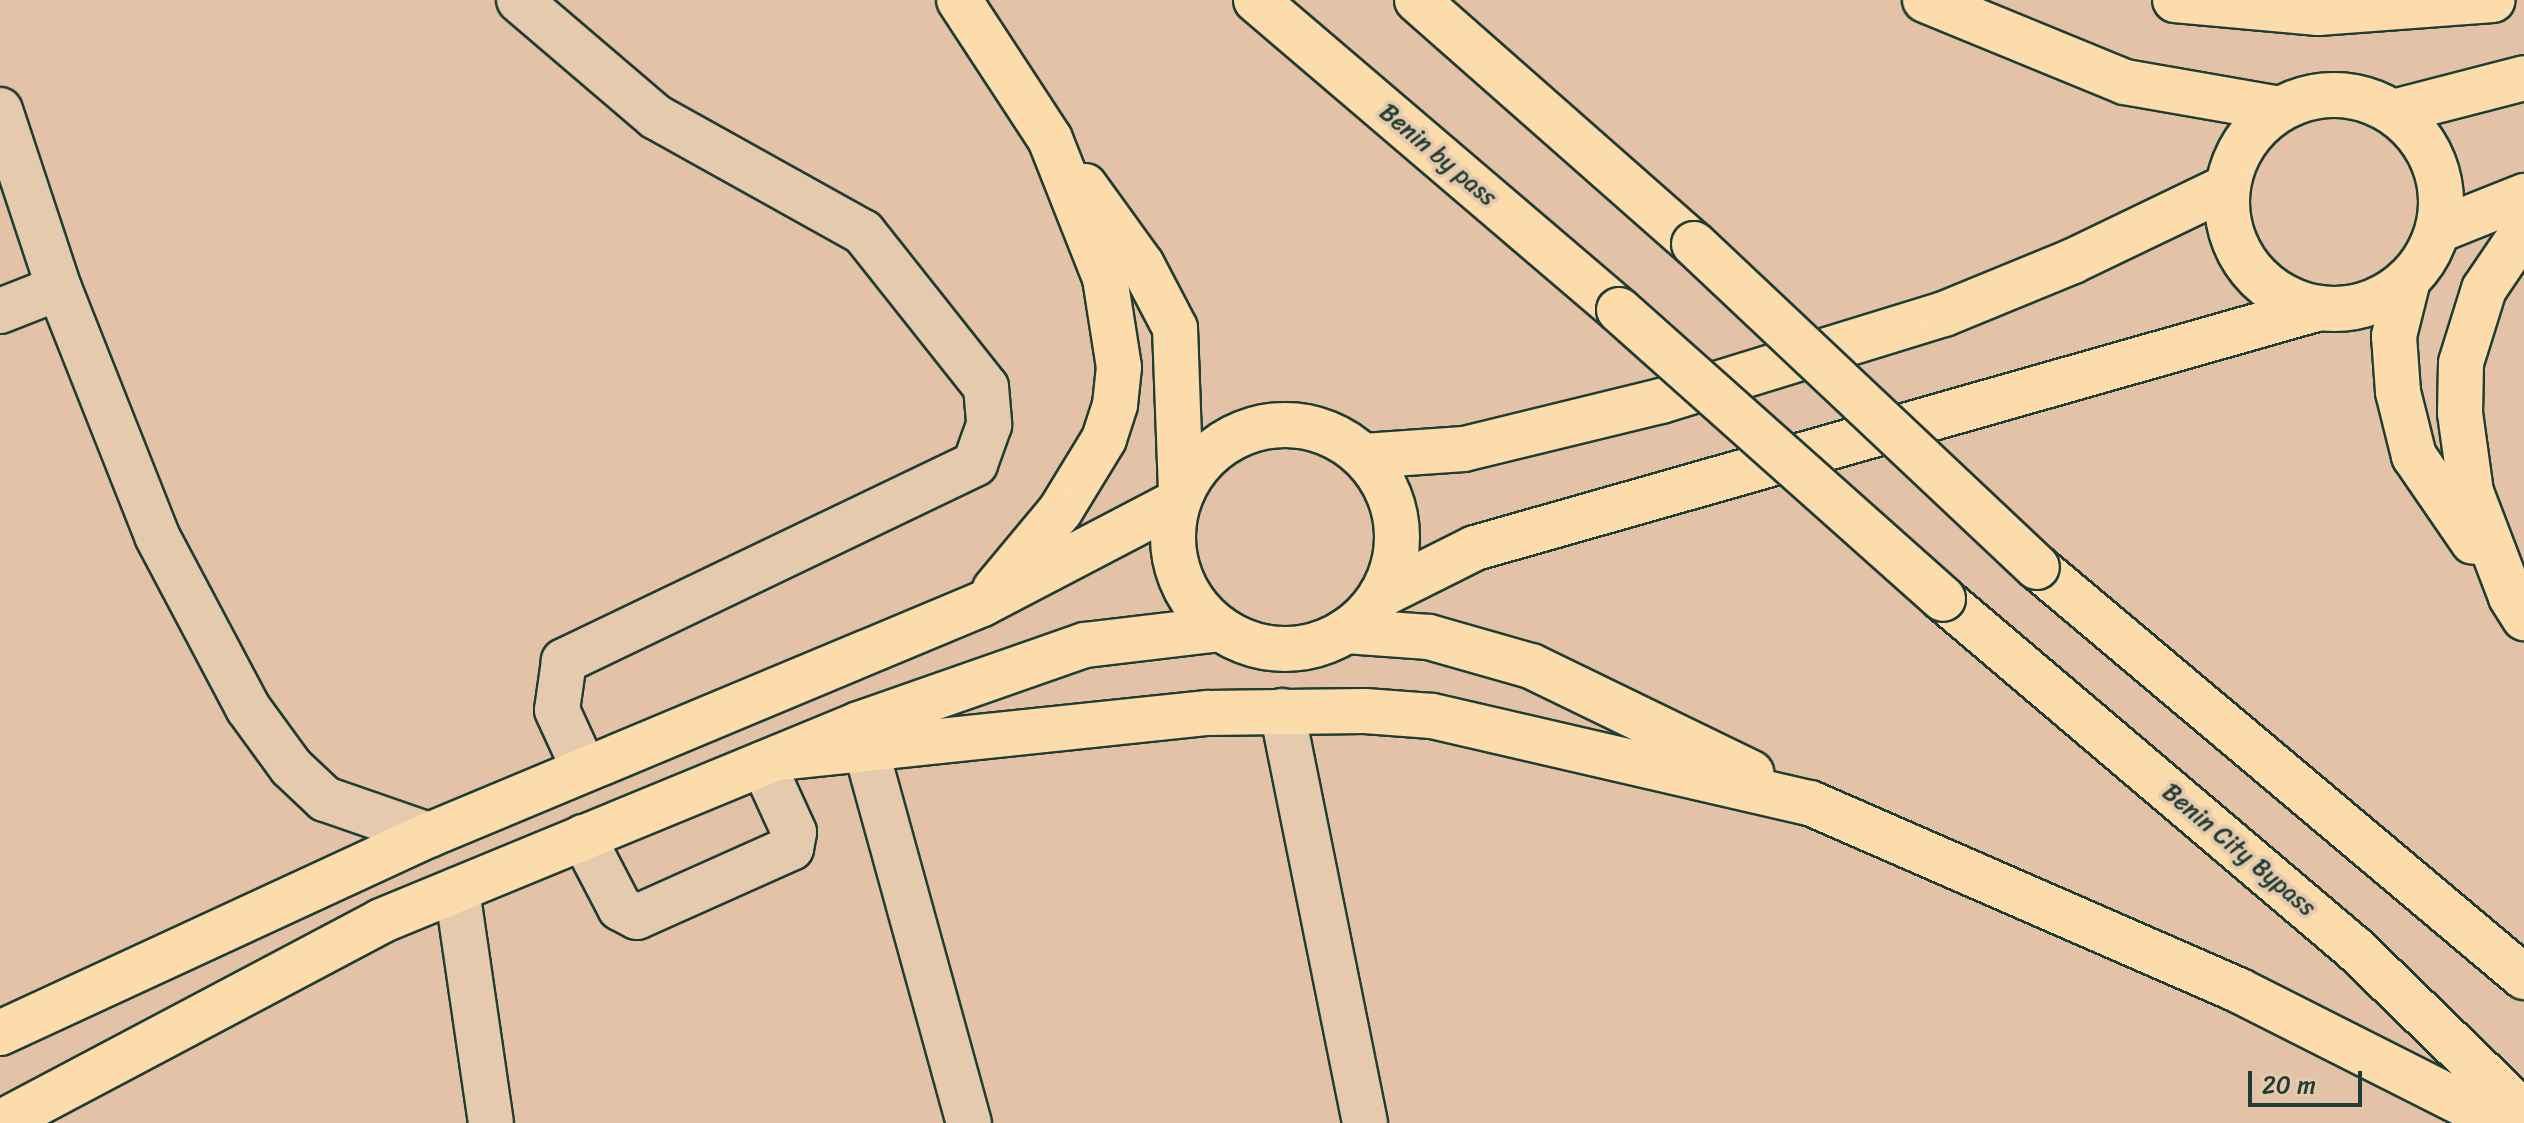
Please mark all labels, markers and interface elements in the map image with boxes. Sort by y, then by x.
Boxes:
street label: Benin by pass [1374,98,1502,212]
street label: Benin City Bypass [2157,778,2321,922]
scale bar [2252,1055,2366,1105]
text: 20 m [2262,1064,2316,1106]

